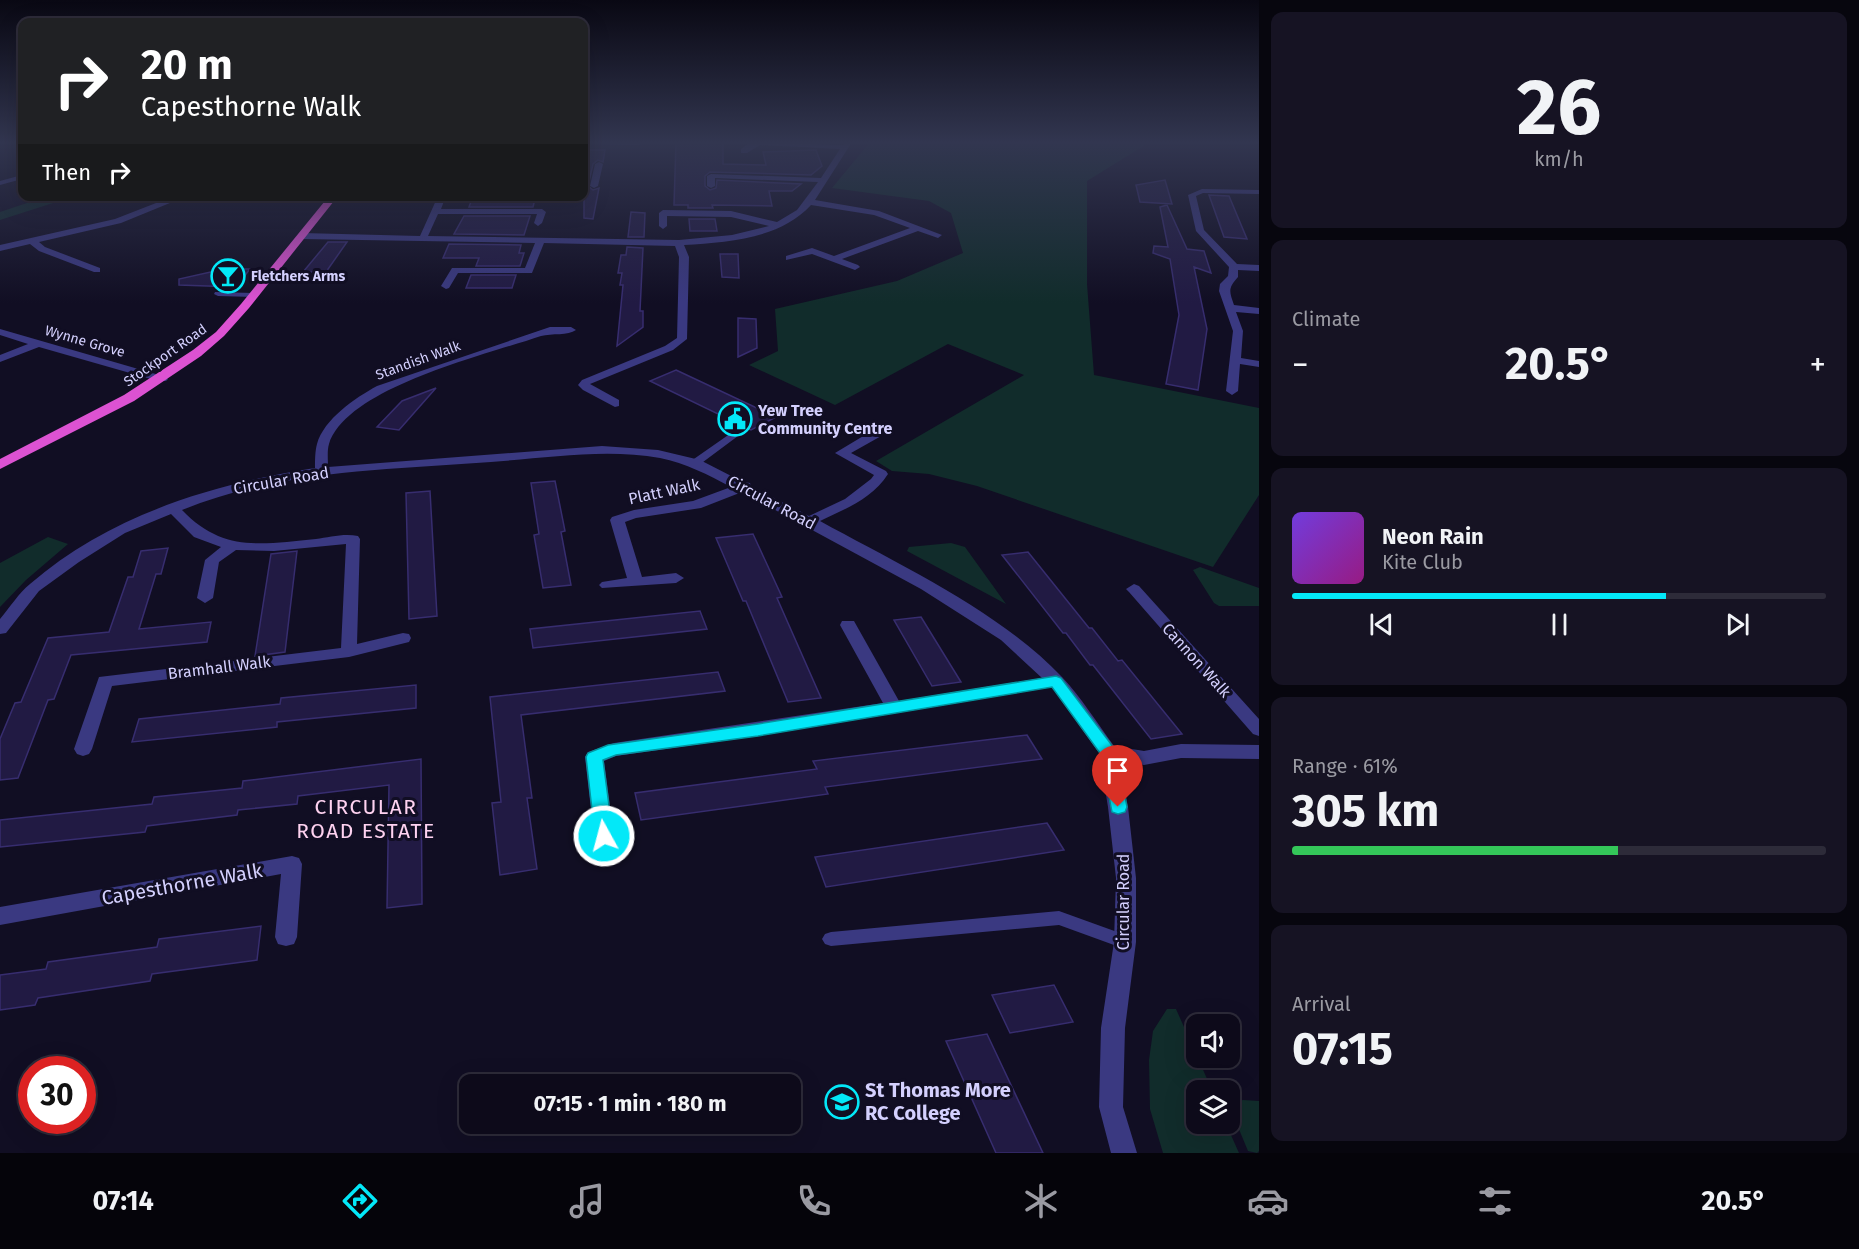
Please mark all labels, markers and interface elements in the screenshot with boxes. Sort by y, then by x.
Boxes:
text: 20 m [141,40,233,90]
icon: right [42,42,120,120]
text: 26 [1517,61,1601,155]
text: Capesthorne Walk [141,91,361,123]
text: km/h [1534,147,1584,171]
icon: right [103,156,136,189]
text: Then [42,159,91,186]
bar icon: Fletchers Arms [210,258,246,294]
place label: Fletchers Arms [251,268,345,285]
text: Climate [1292,307,1360,331]
street label: Stockport Road [120,320,210,390]
street label: Wynne Grove [43,322,127,361]
street label: Standish Walk [373,337,464,384]
text: 20.5° [1505,337,1613,391]
text: − [1292,345,1309,385]
text: + [1810,345,1826,385]
public building icon: Yew Tree Community Centre [717,401,753,437]
place label: Yew Tree Community Centre [757,401,892,438]
street label: Circular Road [232,463,330,498]
street label: Circular Road [725,471,819,534]
street label: Platt Walk [627,475,702,508]
text: Neon Rain [1382,523,1484,550]
text: Kite Club [1382,550,1463,574]
icon: previous [1365,608,1398,641]
icon: pause [1543,608,1576,641]
icon: next [1721,608,1754,641]
street label: Cannon Walk [1158,619,1235,702]
street label: Bramhall Walk [167,652,272,683]
pin [1092,745,1143,807]
icon: arrive [1101,754,1134,787]
text: Range · 61% [1292,754,1398,778]
text: 305 km [1292,784,1439,838]
district label: CIRCULAR ROAD ESTATE [296,794,436,844]
position arrow [572,804,636,868]
street label: Circular Road [1114,854,1133,950]
street label: Capesthorne Walk [100,858,265,910]
text: Arrival [1292,992,1351,1016]
map controls [1186,1014,1240,1134]
button: sound [1186,1014,1240,1068]
text: 07:15 [1292,1022,1393,1076]
speed limit sign: 30 [18,1056,96,1134]
place label: St Thomas More RC College [865,1078,1011,1125]
button: layers [1186,1080,1240,1134]
school or university icon: St Thomas More RC College [824,1084,860,1120]
text: 07:15 · 1 min · 180 m [533,1090,727,1117]
icon: directions [339,1180,381,1222]
icon: music [566,1180,608,1222]
icon: phone [793,1180,835,1222]
icon: climate [1020,1180,1062,1222]
icon: car [1247,1180,1289,1222]
icon: filters [1474,1180,1516,1222]
text: 07:14 [93,1185,154,1217]
text: 20.5° [1702,1185,1766,1217]

